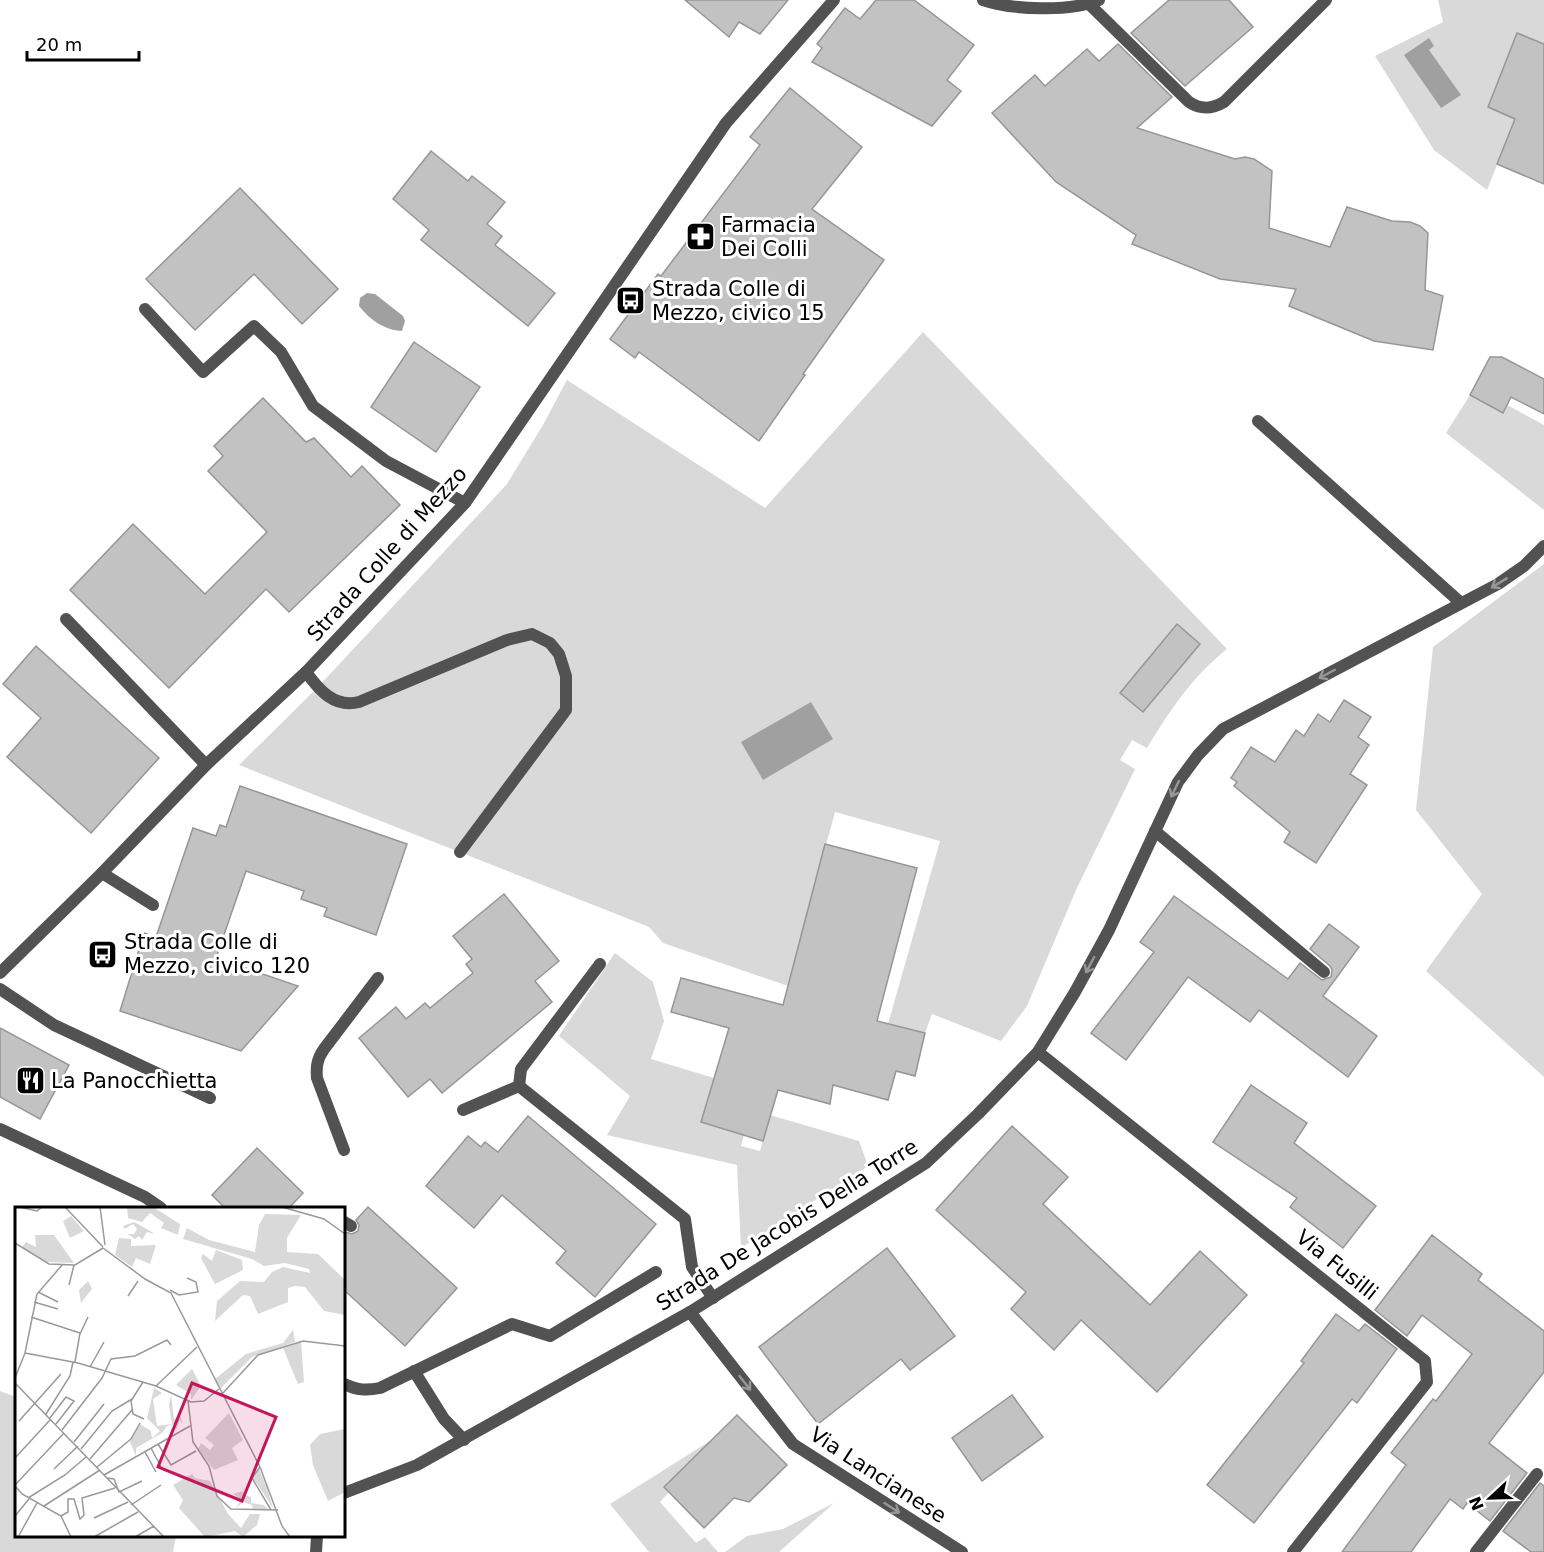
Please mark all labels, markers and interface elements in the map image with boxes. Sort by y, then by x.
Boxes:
scale bar [27,24,140,62]
text: 20 m [36,34,82,55]
place label: Farmacia Dei Colli [721,213,816,261]
pharmacy icon: Farmacia Dei Colli [684,221,716,253]
place label: Strada Colle di Mezzo, civico 15 [652,277,825,325]
bus stop icon: Strada Colle di Mezzo, civico 15 [615,285,647,317]
street label: Strada Colle di Mezzo [302,462,472,646]
one-way arrow [1491,577,1508,589]
one-way arrow [1318,669,1336,680]
one-way arrow [1169,780,1180,798]
place label: Strada Colle di Mezzo, civico 120 [124,930,310,978]
bus stop icon: Strada Colle di Mezzo, civico 120 [87,938,119,970]
one-way arrow [1084,956,1096,973]
restaurant icon: La Panocchietta [14,1065,46,1097]
place label: La Panocchietta [51,1069,217,1093]
street label: Strada De Jacobis Della Torre [652,1134,922,1316]
inset map [15,1207,345,1537]
street label: Via Fusilli [1291,1225,1383,1305]
one-way arrow [739,1375,752,1391]
street label: Via Lancianese [805,1422,951,1528]
north arrow [1460,1468,1520,1528]
text: N [1465,1494,1488,1513]
one-way arrow [883,1502,900,1514]

